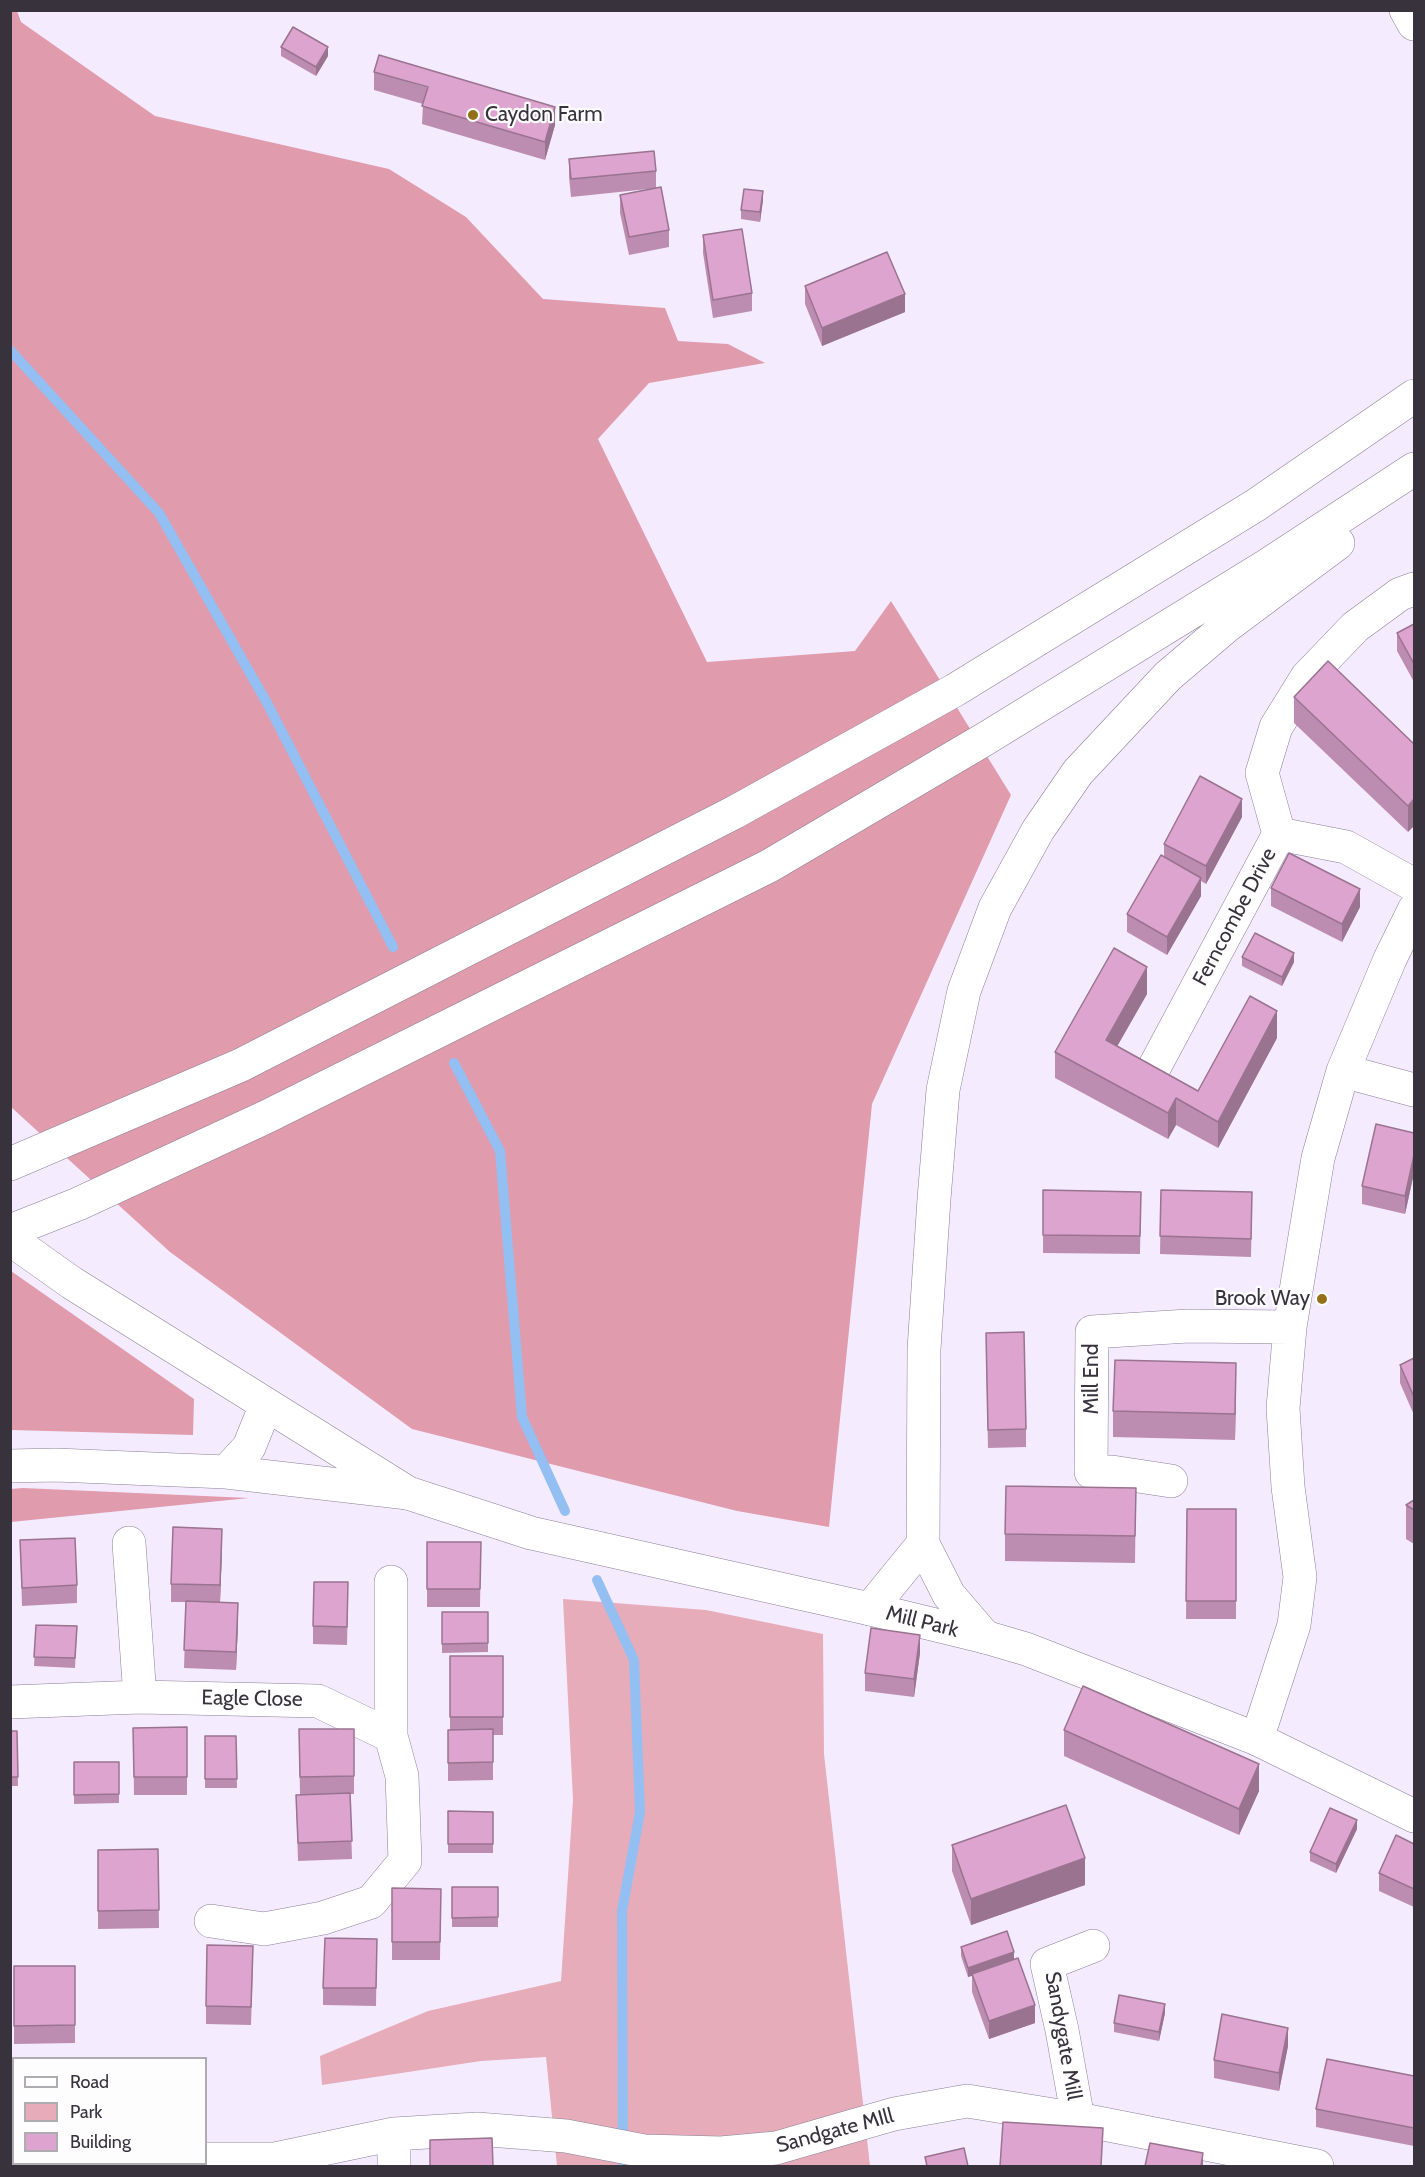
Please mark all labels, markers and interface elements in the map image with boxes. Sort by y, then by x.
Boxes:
place label: Caydon Farm [485,102,603,128]
marker: Caydon Farm [466,108,480,122]
street label: Ferncombe Drive [1188,844,1282,990]
place label: Brook Way [1215,1286,1310,1312]
marker: Brook Way [1315,1292,1329,1306]
street label: Mill End [1079,1344,1105,1414]
street label: Mill Park [883,1601,961,1643]
street label: Eagle Close [201,1686,303,1712]
street label: Sandygate Mill [1039,1970,1087,2102]
legend [12,2057,207,2165]
text: Road [70,2071,109,2093]
text: Park [70,2101,102,2123]
street label: Sandgate MIll [774,2103,896,2159]
text: Building [70,2131,131,2153]

